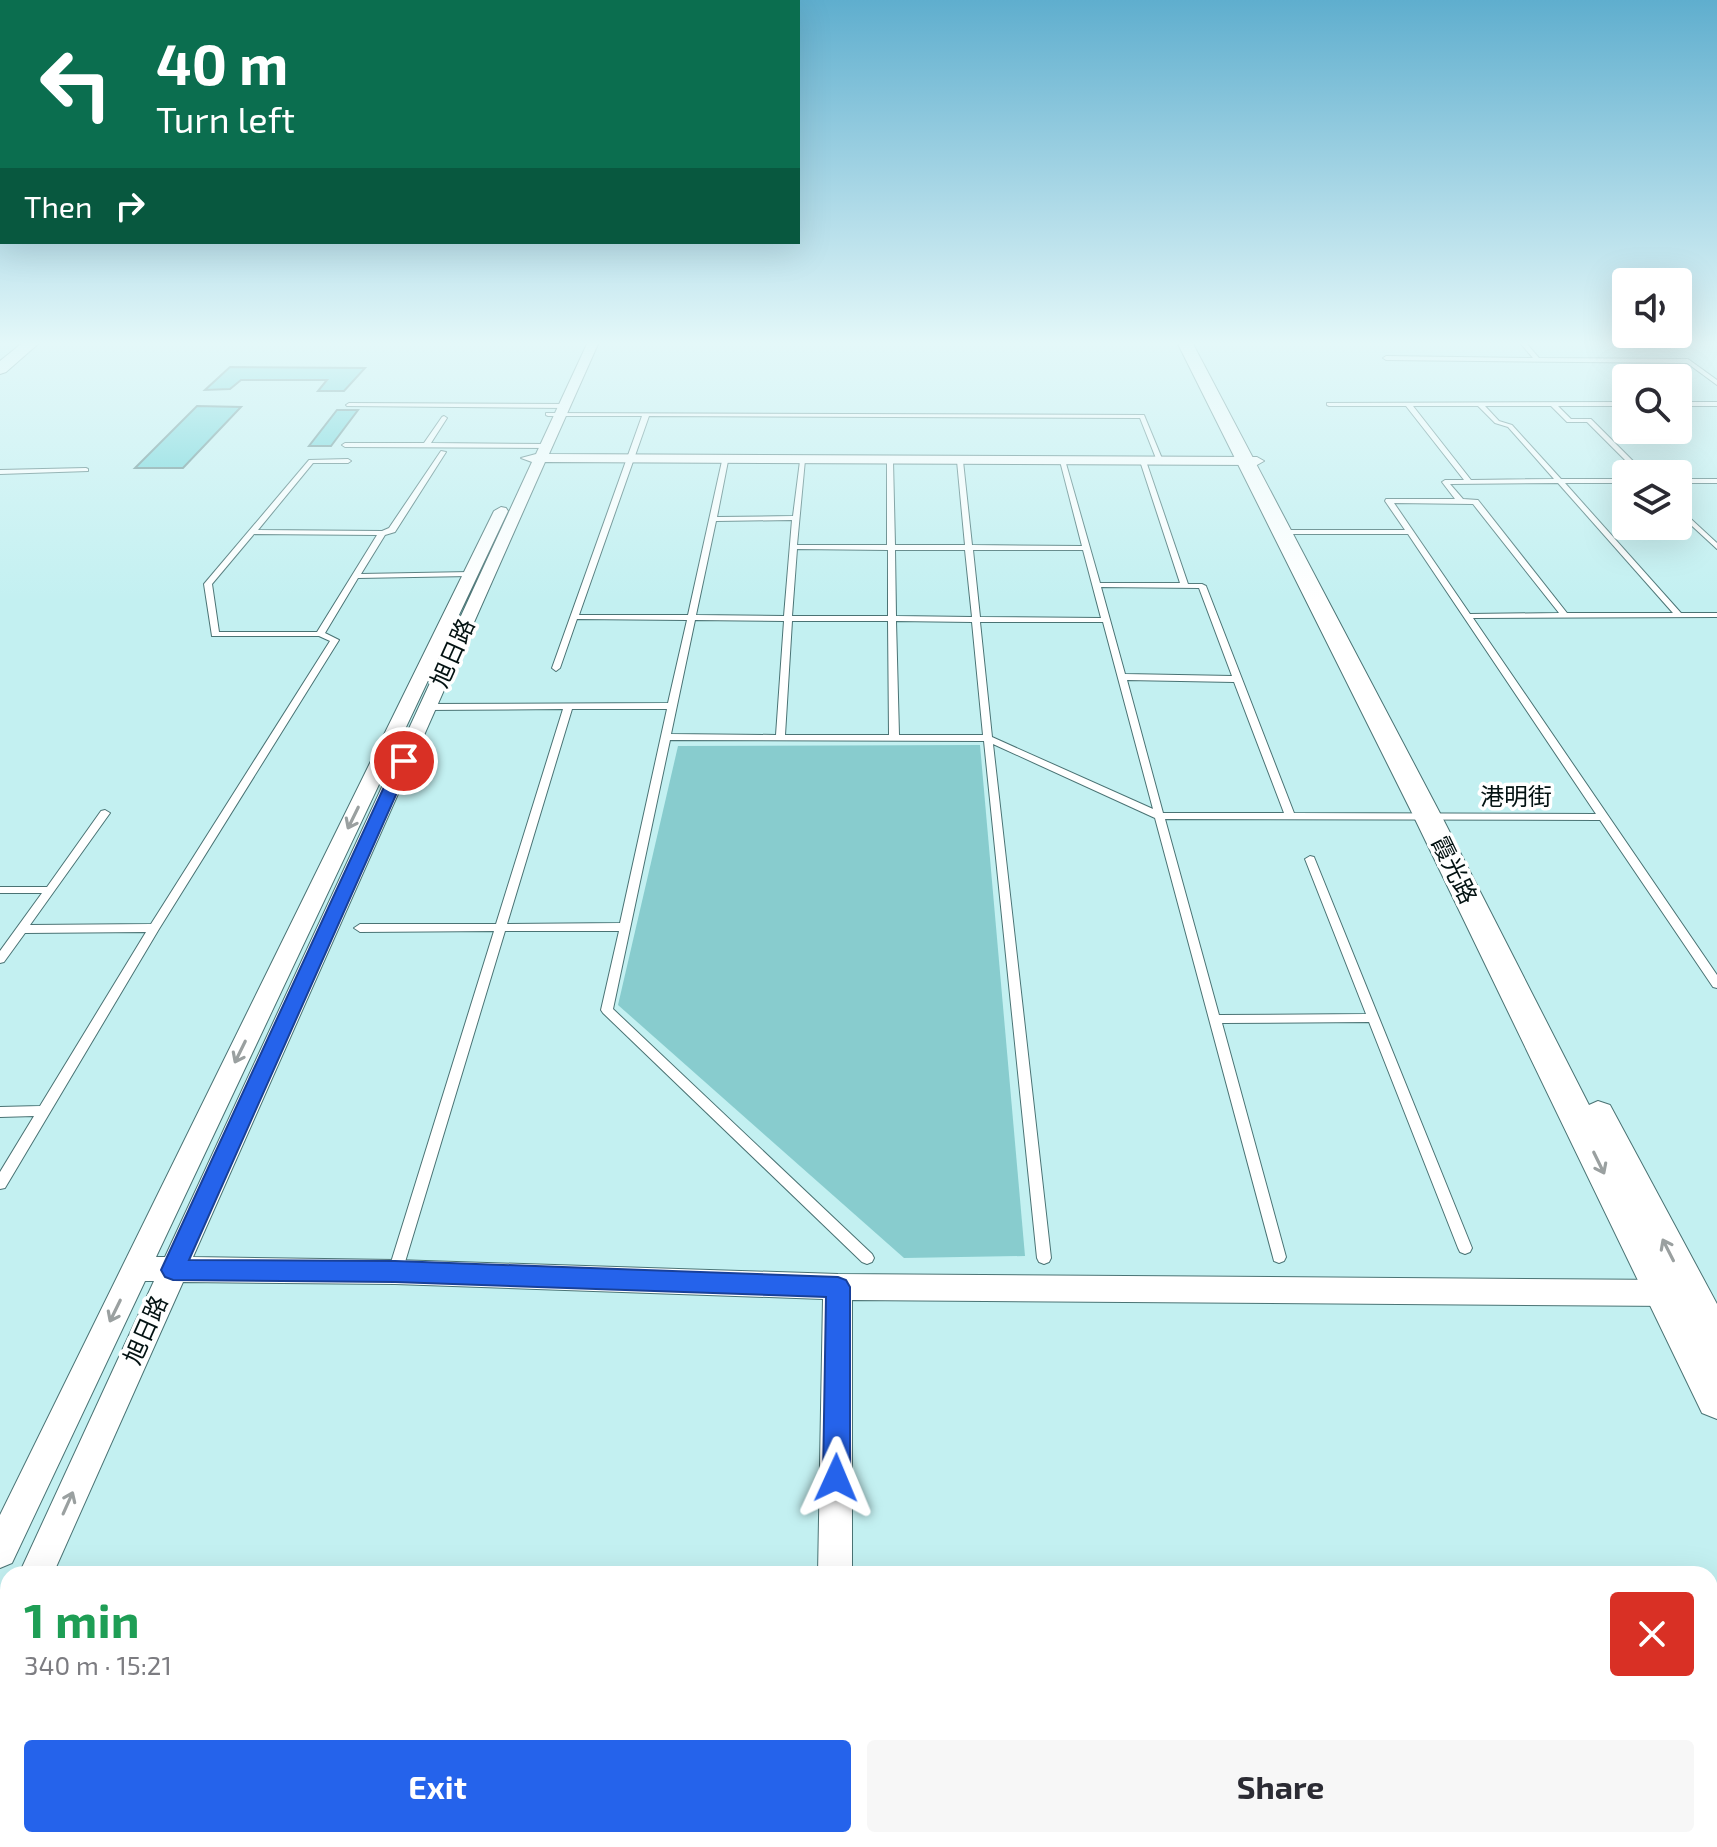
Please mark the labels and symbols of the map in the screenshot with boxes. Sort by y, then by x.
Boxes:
street label: 旭日路 [424,614,480,691]
pin [370,727,438,795]
street label: 港明街 [1480,781,1552,810]
one-way arrow [345,805,360,829]
street label: 霞光路 [1427,831,1484,908]
one-way arrow [232,1039,247,1063]
one-way arrow [1592,1151,1607,1175]
one-way arrow [1659,1239,1675,1263]
street label: 旭日路 [117,1291,173,1368]
one-way arrow [107,1299,122,1323]
position arrow [794,1436,878,1520]
one-way arrow [62,1491,77,1516]

